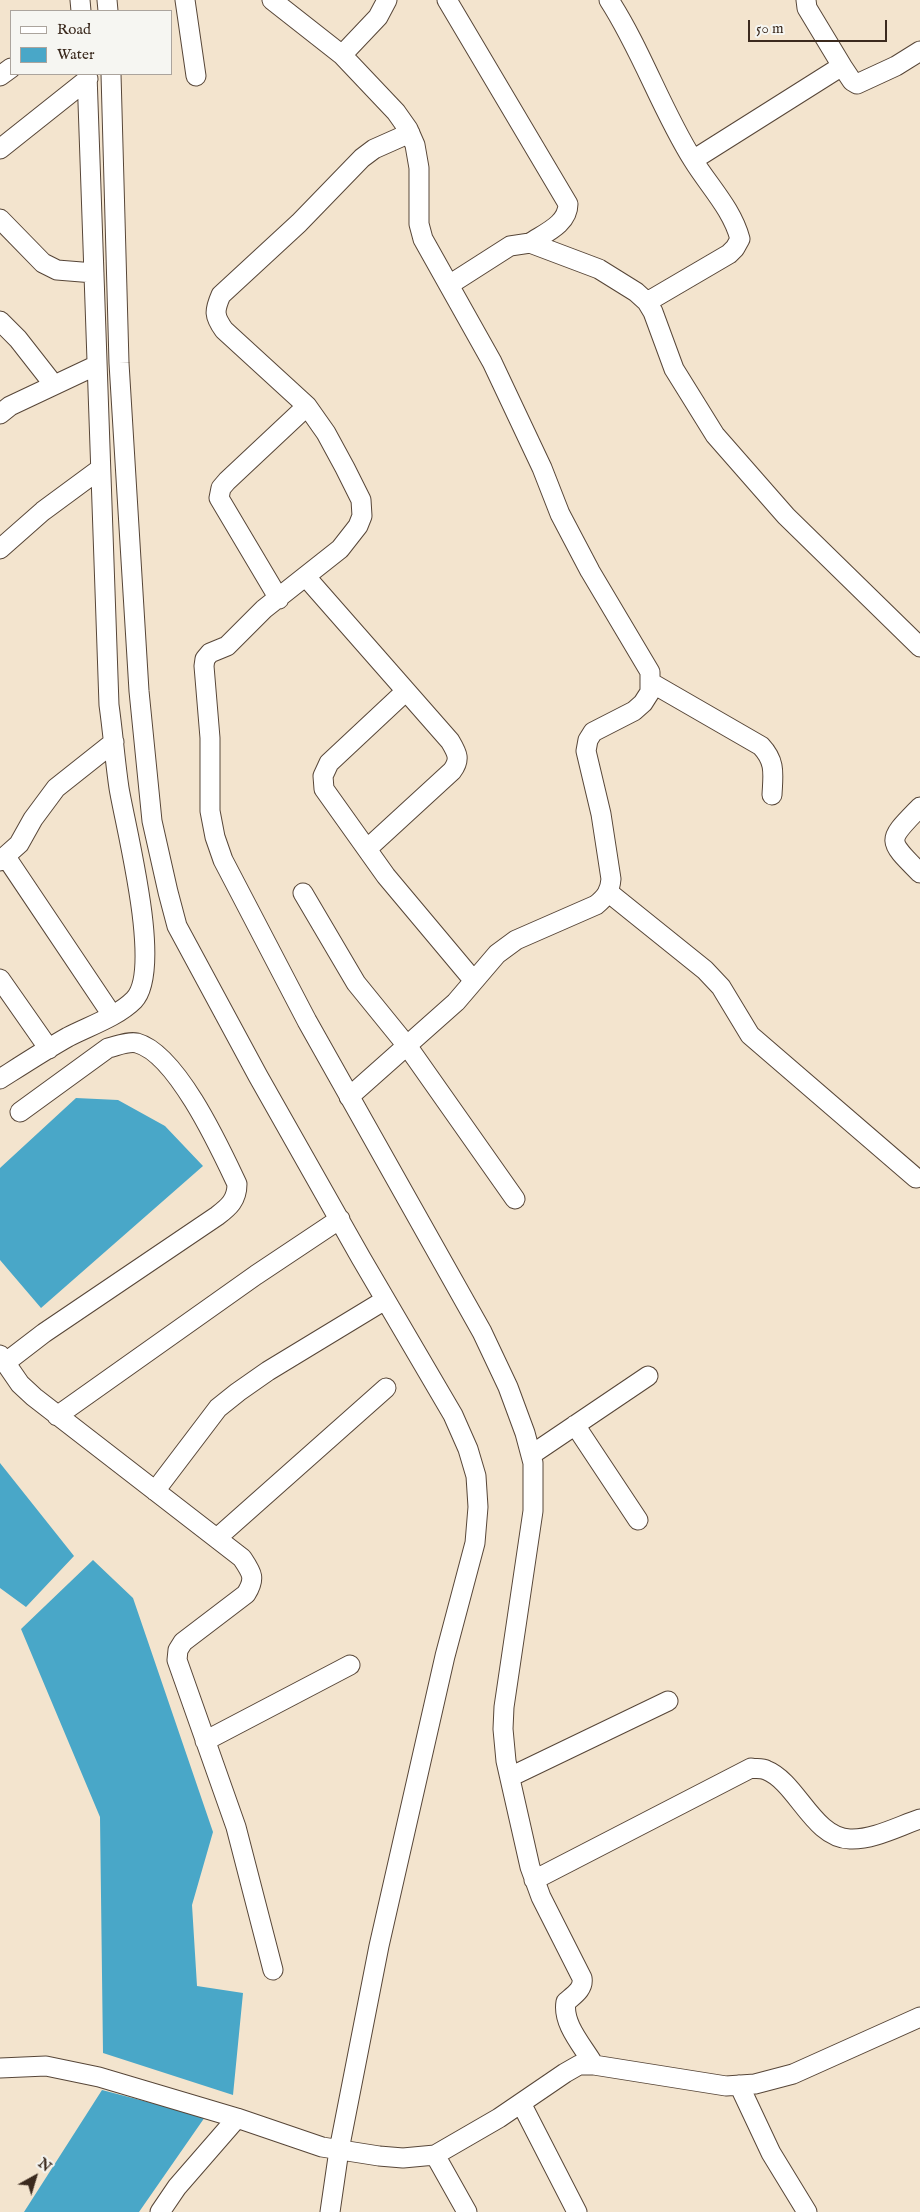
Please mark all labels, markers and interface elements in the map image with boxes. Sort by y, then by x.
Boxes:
legend [10,10,172,75]
scale bar [750,10,889,42]
text: 50 m [756,19,784,38]
text: Road [57,20,91,39]
text: Water [57,45,94,64]
north arrow [10,2152,60,2202]
text: N [34,2155,55,2176]

